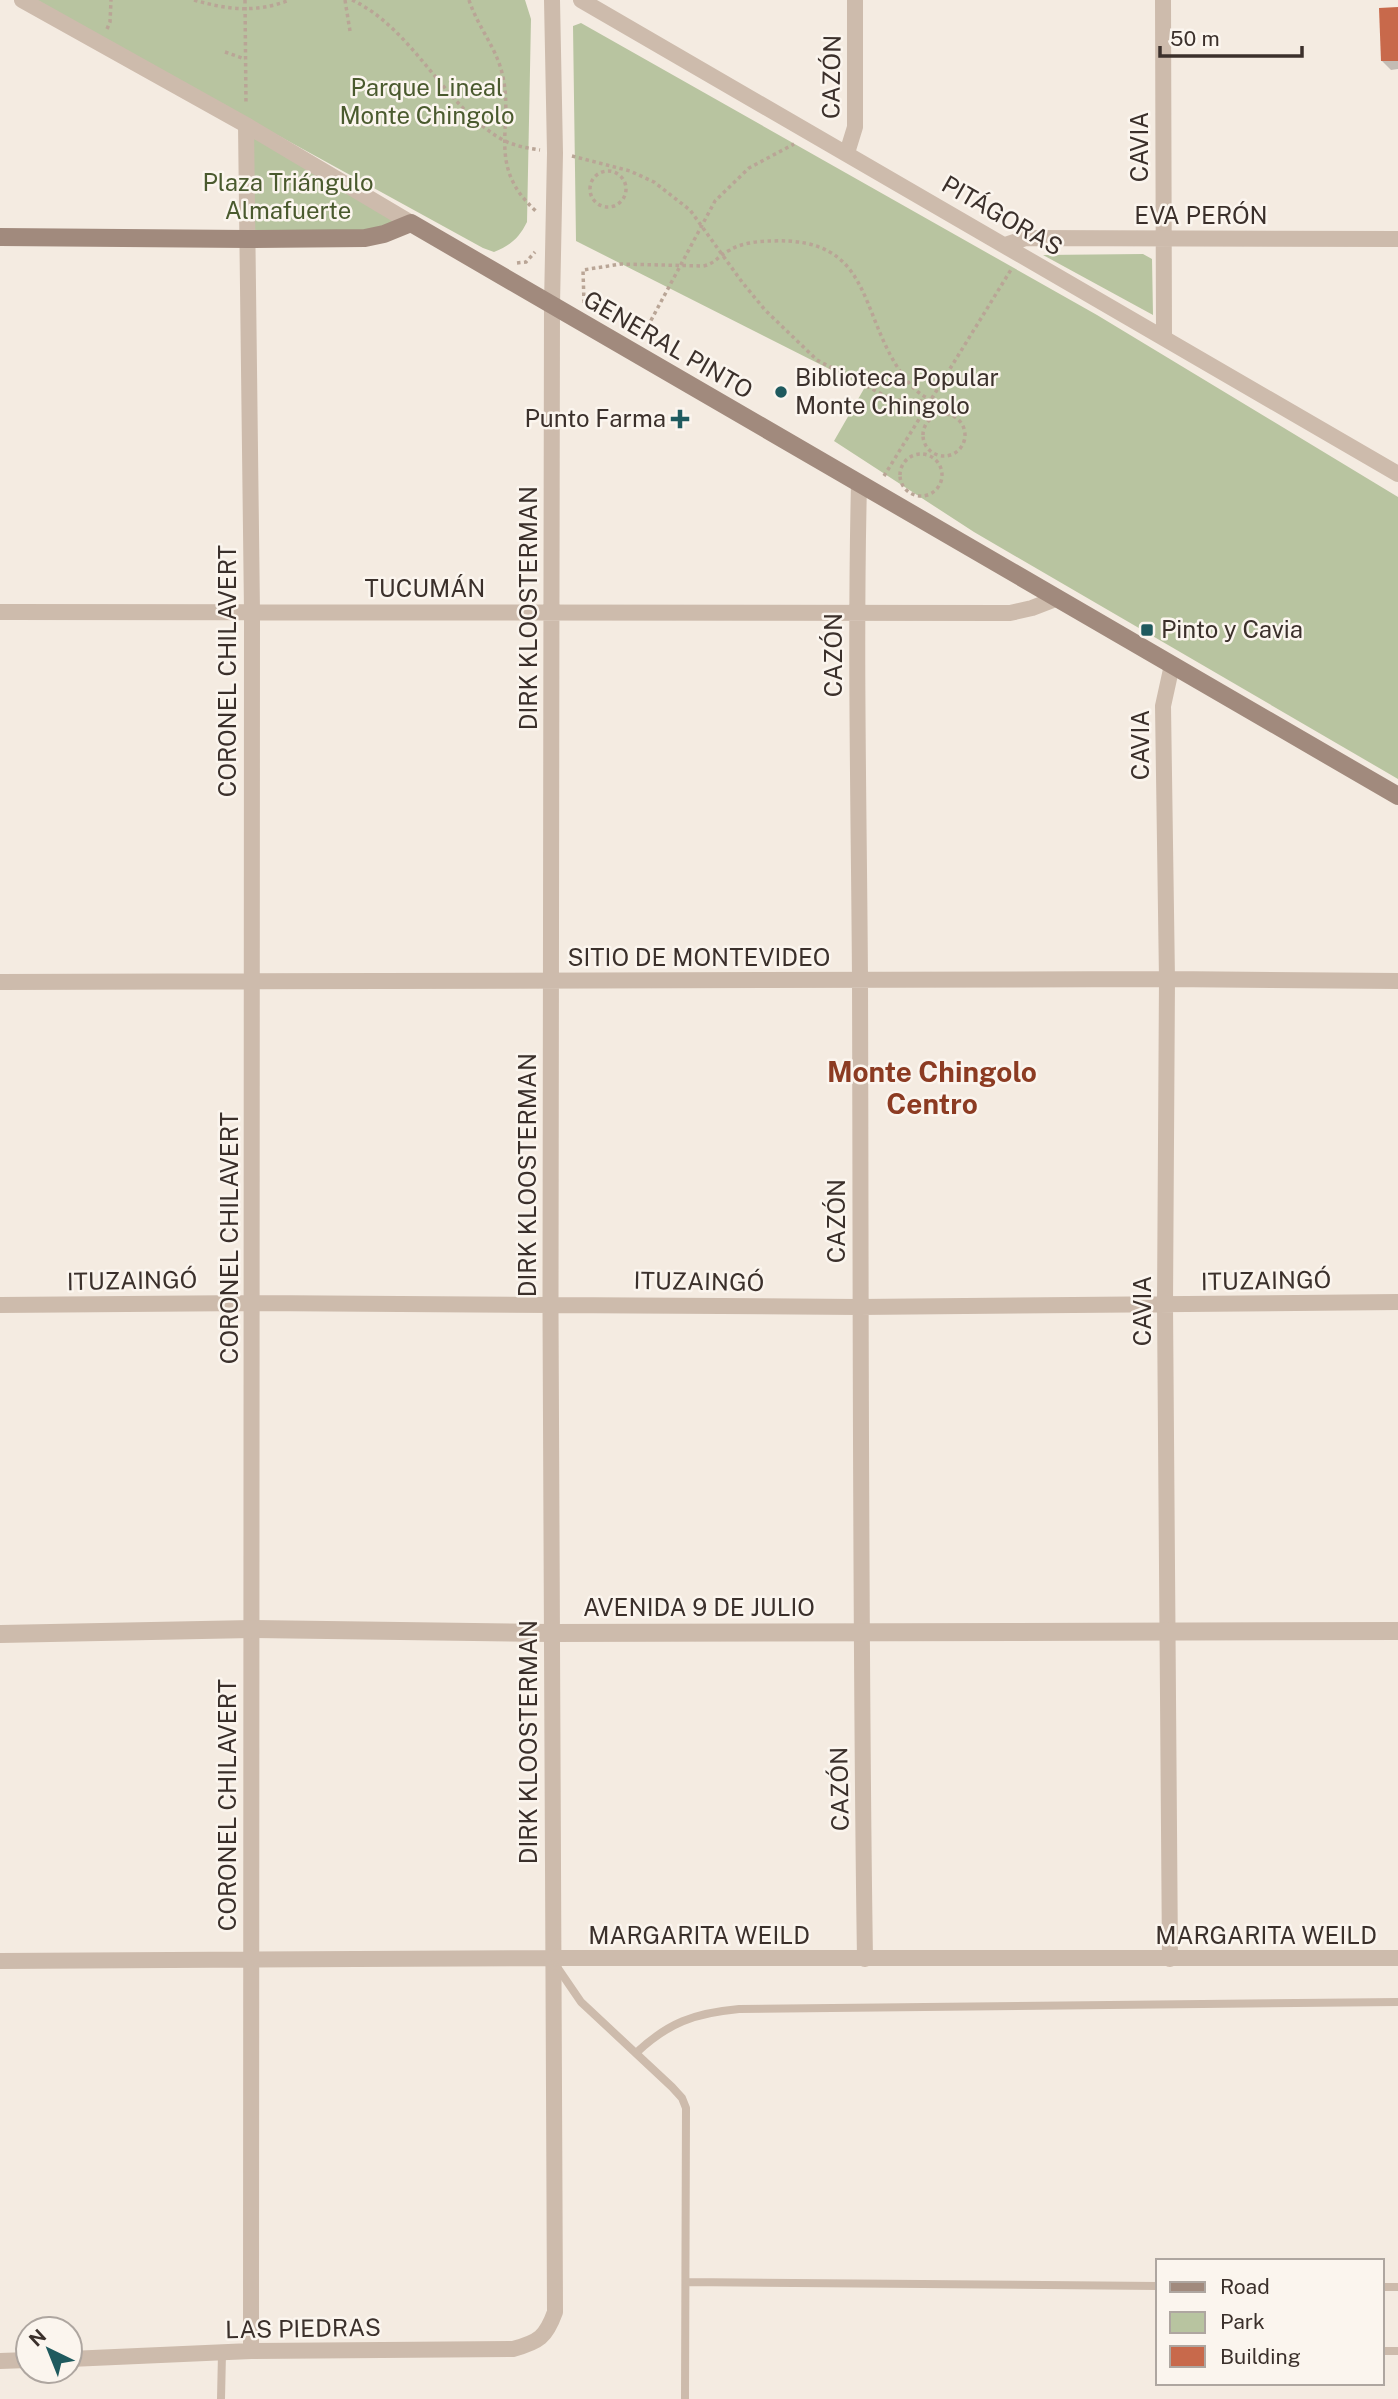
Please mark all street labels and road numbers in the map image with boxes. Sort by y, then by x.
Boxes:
street label: CAZÓN [816,35,846,119]
street label: CAVIA [1125,112,1153,182]
street label: PITÁGORAS [937,169,1068,261]
street label: EVA PERÓN [1134,201,1268,229]
street label: GENERAL PINTO [579,284,758,404]
street label: DIRK KLOOSTERMAN [514,486,542,730]
street label: CORONEL CHILAVERT [213,545,241,797]
street label: TUCUMÁN [365,574,485,602]
street label: CAZÓN [819,613,847,697]
street label: CAVIA [1126,710,1154,780]
street label: SITIO DE MONTEVIDEO [568,943,830,971]
street label: DIRK KLOOSTERMAN [513,1053,541,1297]
street label: CORONEL CHILAVERT [215,1112,243,1364]
street label: CAZÓN [822,1179,850,1263]
street label: ITUZAINGÓ [66,1265,197,1295]
street label: ITUZAINGÓ [1200,1265,1331,1295]
street label: ITUZAINGÓ [634,1266,765,1296]
street label: CAVIA [1128,1276,1156,1346]
street label: AVENIDA 9 DE JULIO [583,1593,815,1621]
street label: DIRK KLOOSTERMAN [514,1620,542,1864]
street label: CORONEL CHILAVERT [213,1679,241,1931]
street label: CAZÓN [824,1747,854,1831]
street label: MARGARITA WEILD [588,1921,810,1949]
street label: MARGARITA WEILD [1155,1921,1377,1949]
street label: LAS PIEDRAS [225,2313,381,2343]

